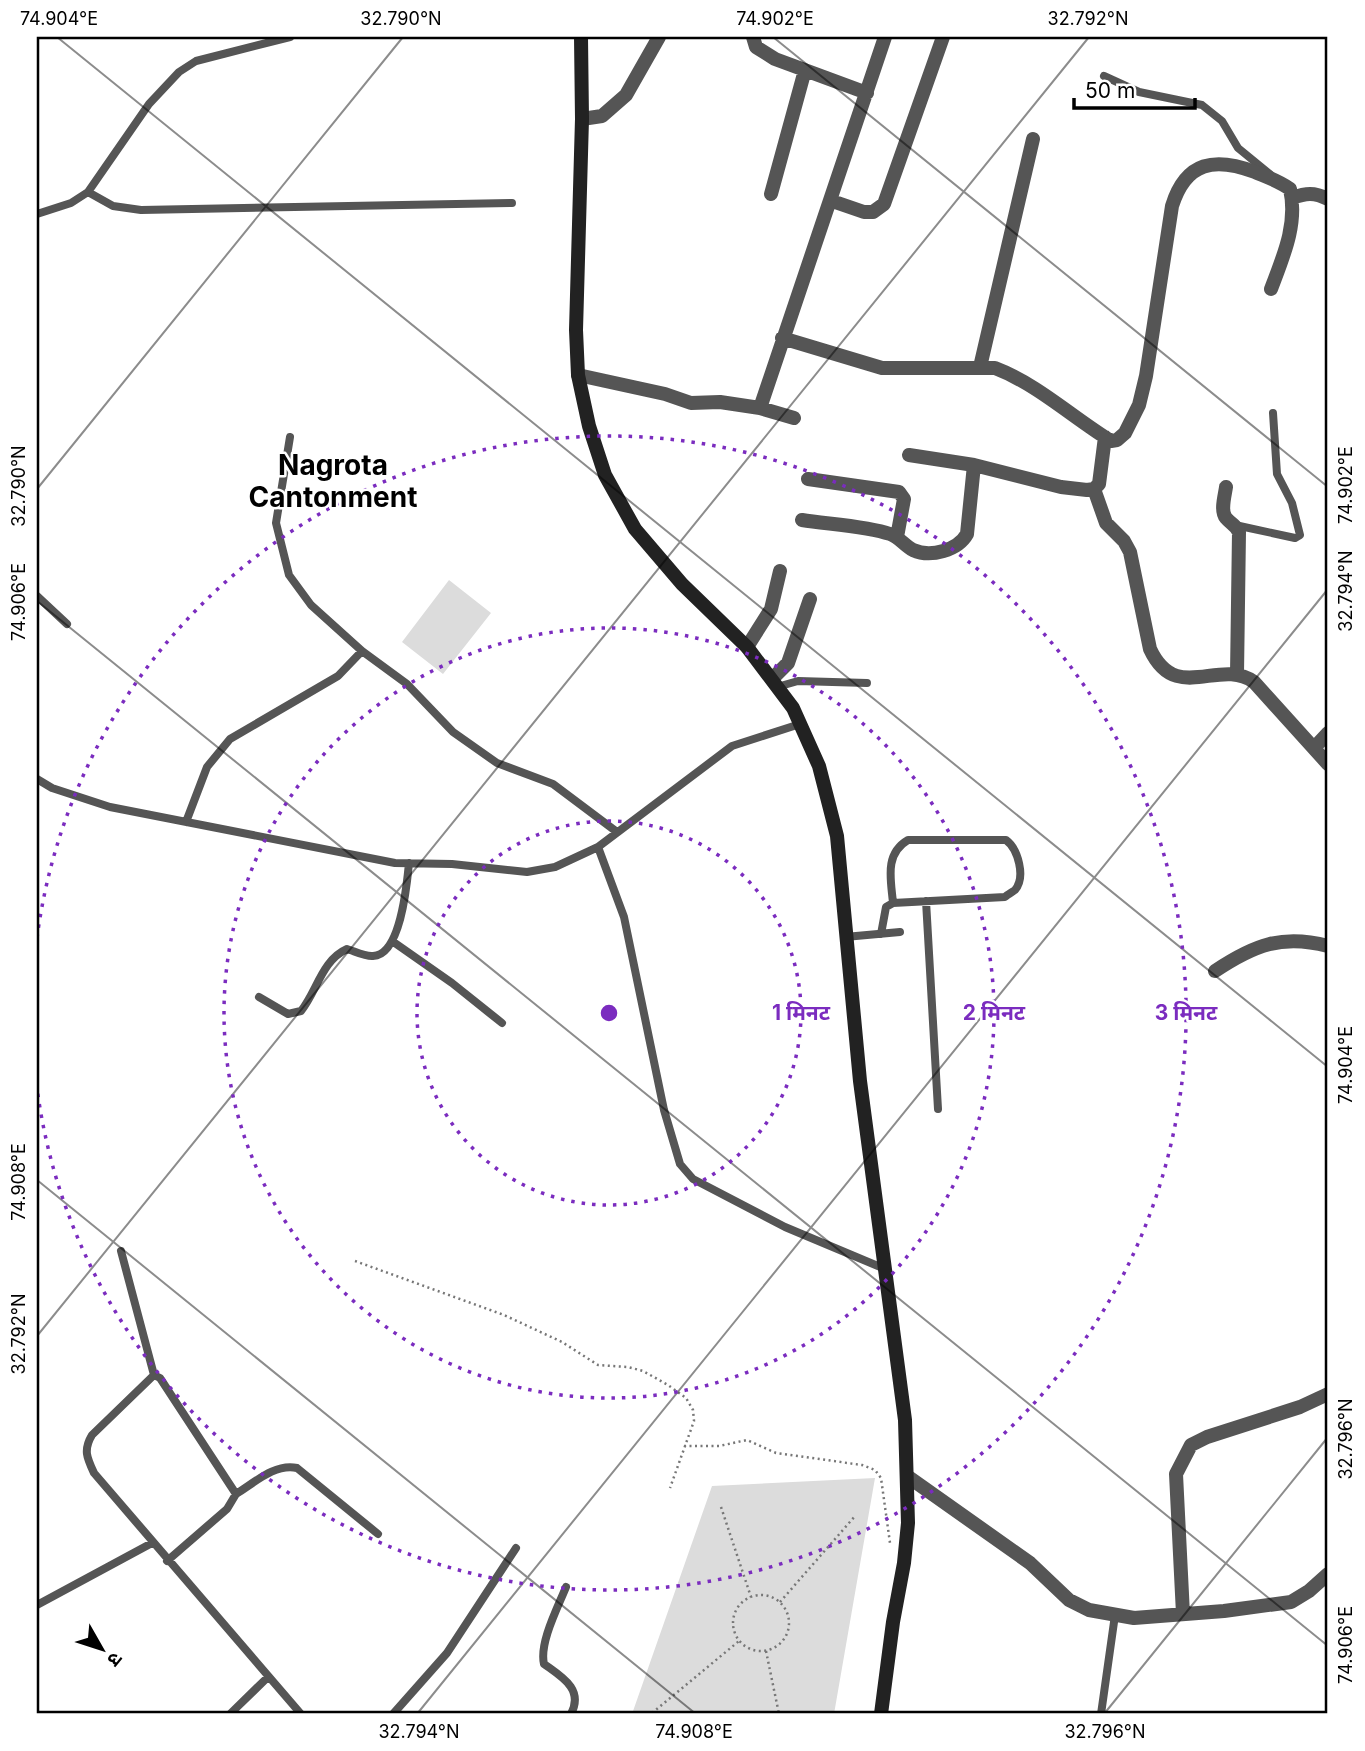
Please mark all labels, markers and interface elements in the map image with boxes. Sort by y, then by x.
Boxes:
text: 74.904°E [20,8,98,29]
text: 32.790°N [360,8,442,29]
text: 74.902°E [736,8,814,29]
text: 32.792°N [1048,8,1128,29]
scale bar [1074,66,1195,110]
text: 50 m [1085,78,1135,103]
text: 32.790°N [8,445,29,527]
text: 74.902°E [1335,446,1356,524]
district label: Nagrota Cantonment [249,448,417,514]
text: 32.794°N [1335,550,1356,632]
text: 74.906°E [8,563,29,641]
text: 1 मिनट [772,1000,831,1025]
text: 2 मिनट [963,1000,1026,1025]
text: 3 मिनट [1155,1000,1218,1025]
centre of rings [597,1001,621,1025]
text: 74.904°E [1335,1026,1356,1104]
text: 74.908°E [8,1143,29,1221]
text: 32.792°N [8,1294,29,1374]
text: 32.796°N [1335,1398,1356,1480]
text: 74.906°E [1335,1606,1356,1684]
north arrow [66,1614,136,1684]
text: उ [102,1648,127,1672]
text: 32.794°N [378,1721,460,1742]
text: 74.908°E [655,1721,733,1742]
text: 32.796°N [1064,1721,1146,1742]

